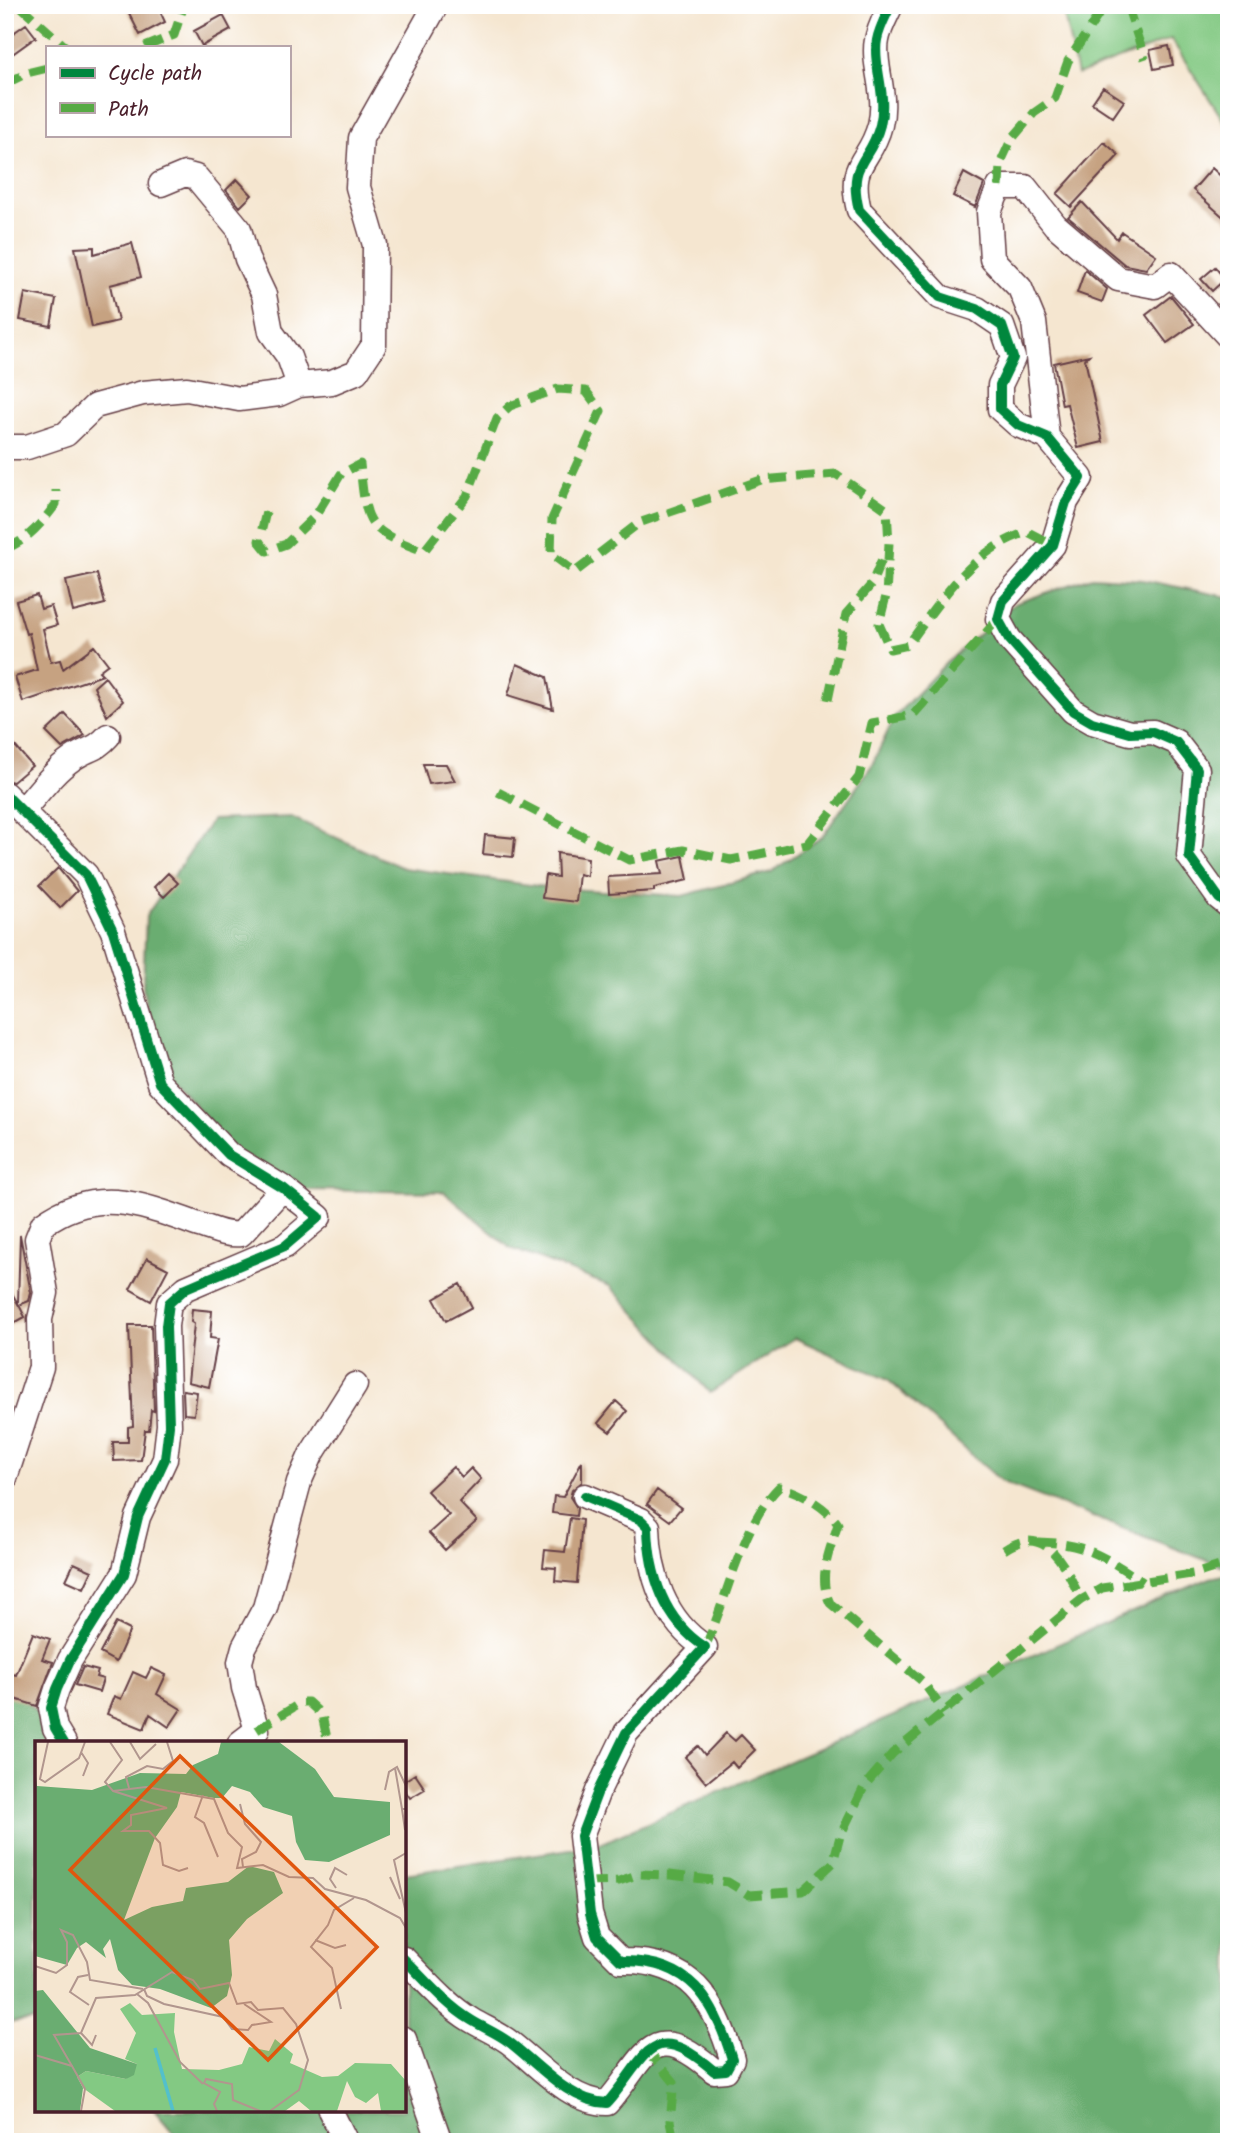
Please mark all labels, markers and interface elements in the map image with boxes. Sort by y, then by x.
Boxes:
legend [46,46,290,136]
text: Cycle path [108,58,202,91]
text: Path [108,94,149,127]
inset map [35,1741,406,2112]

